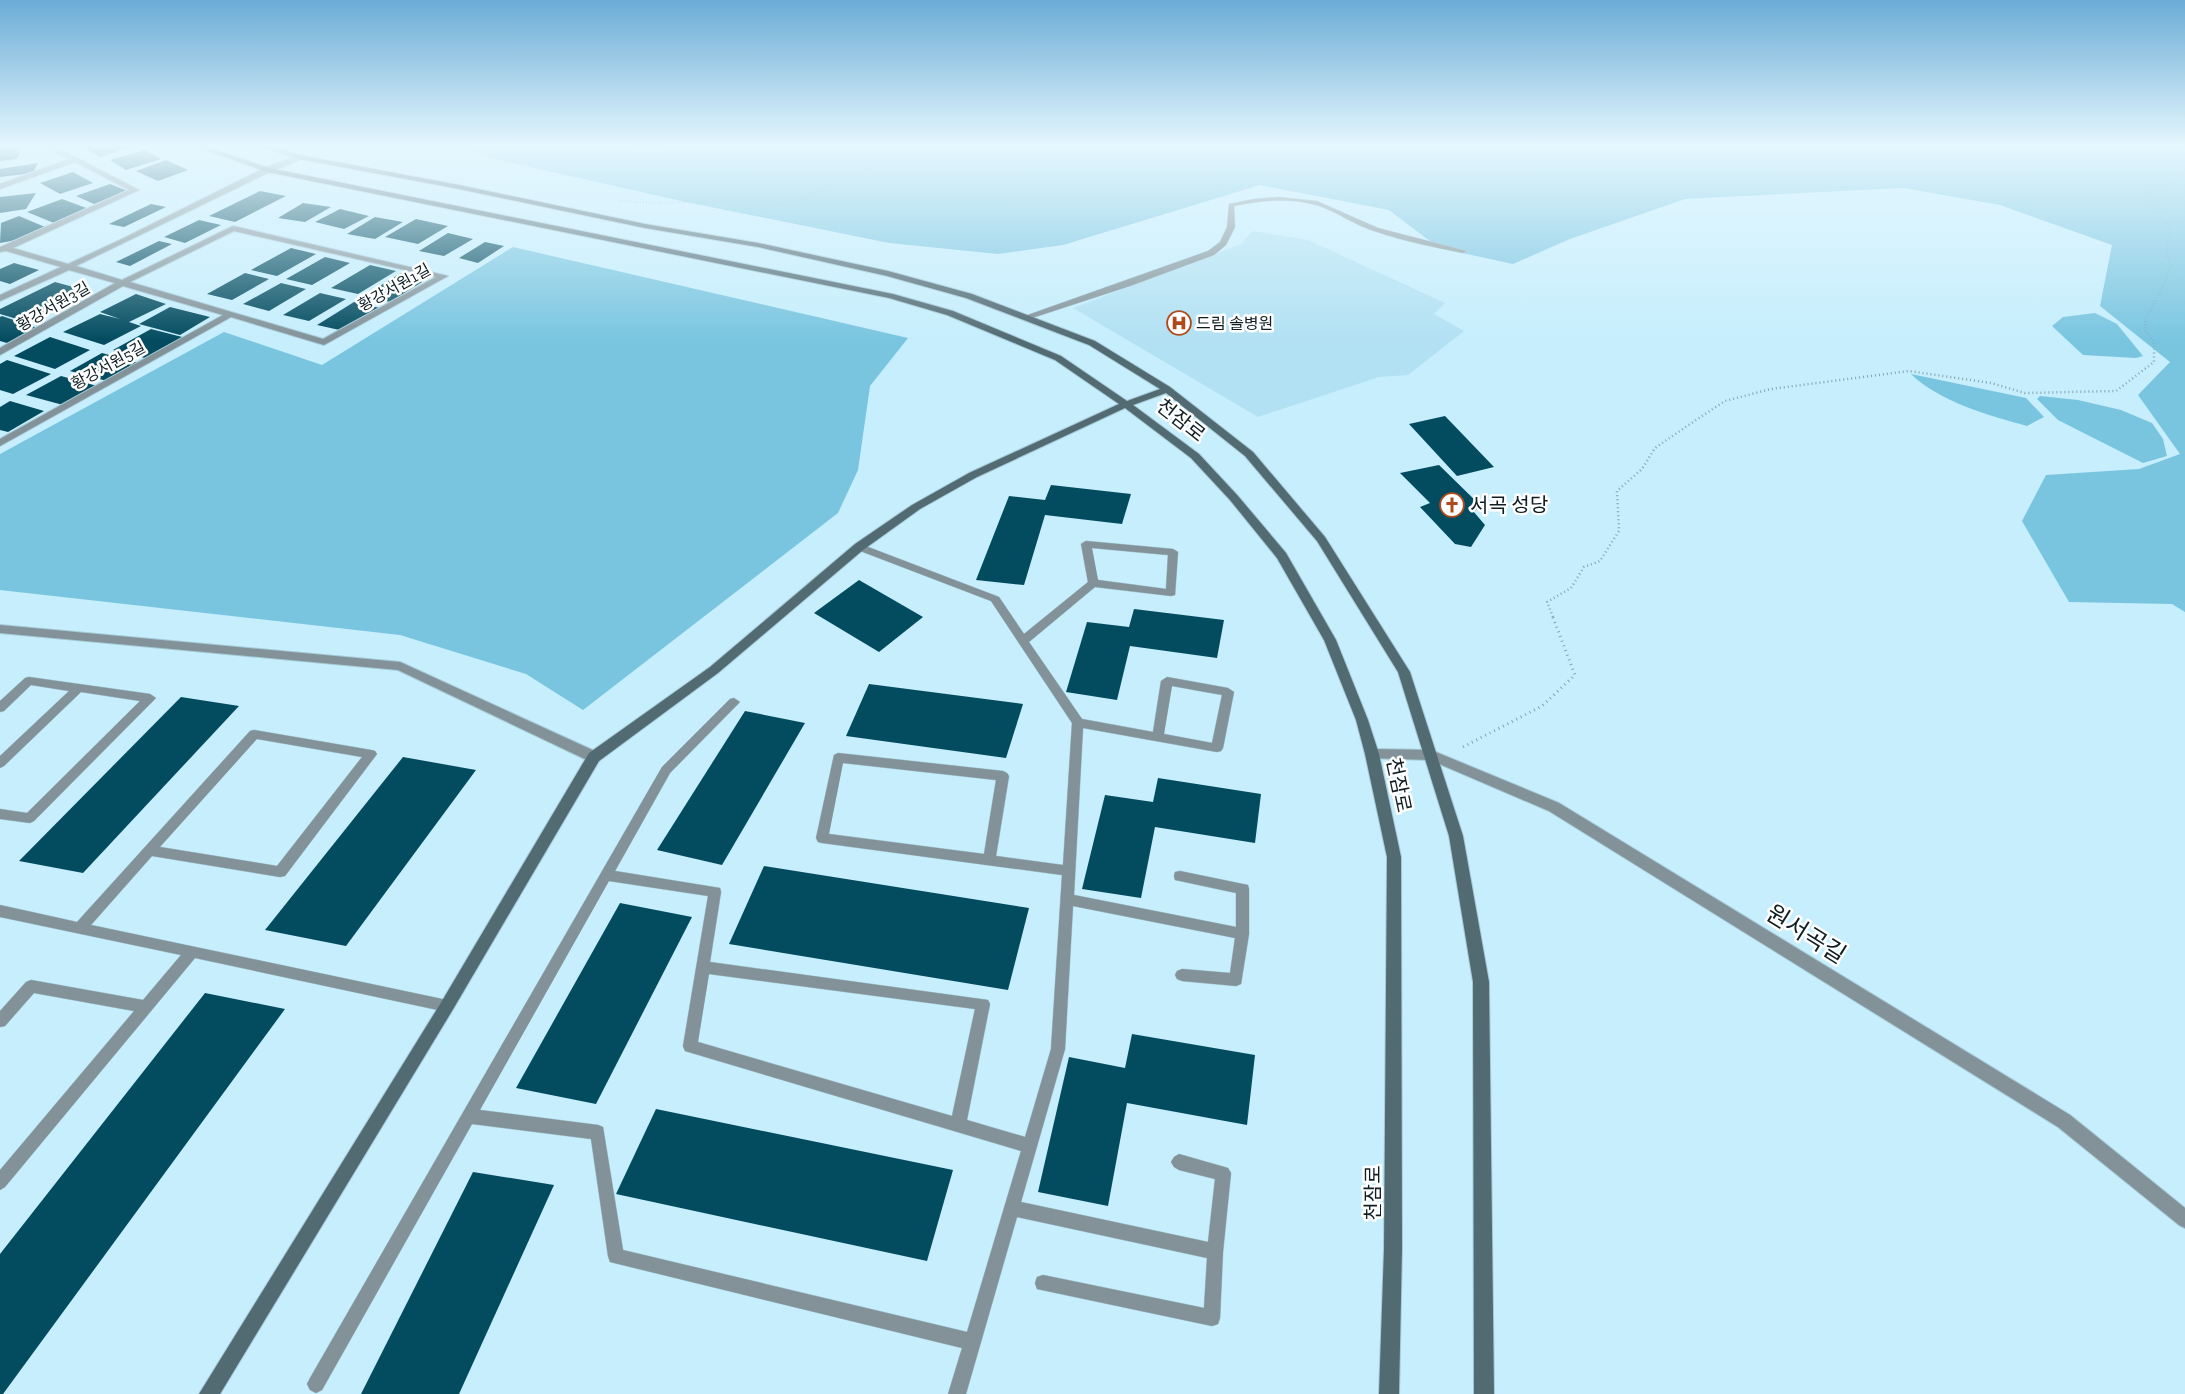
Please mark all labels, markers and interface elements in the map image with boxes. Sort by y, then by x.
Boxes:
street label: 황강서원1길 [355,260,434,315]
street label: 황강서원3길 [13,278,93,335]
hospital icon: 드림 솔병원 [1166,310,1192,336]
place label: 드림 솔병원 [1196,314,1273,333]
street label: 황강서원5길 [68,337,149,394]
street label: 천잠로 [1152,394,1210,446]
church icon: 서곡 성당 [1439,492,1465,518]
place label: 서곡 성당 [1470,493,1548,517]
street label: 천잠로 [1382,756,1416,814]
street label: 원서곡길 [1761,898,1851,969]
street label: 천잠로 [1361,1165,1385,1221]

